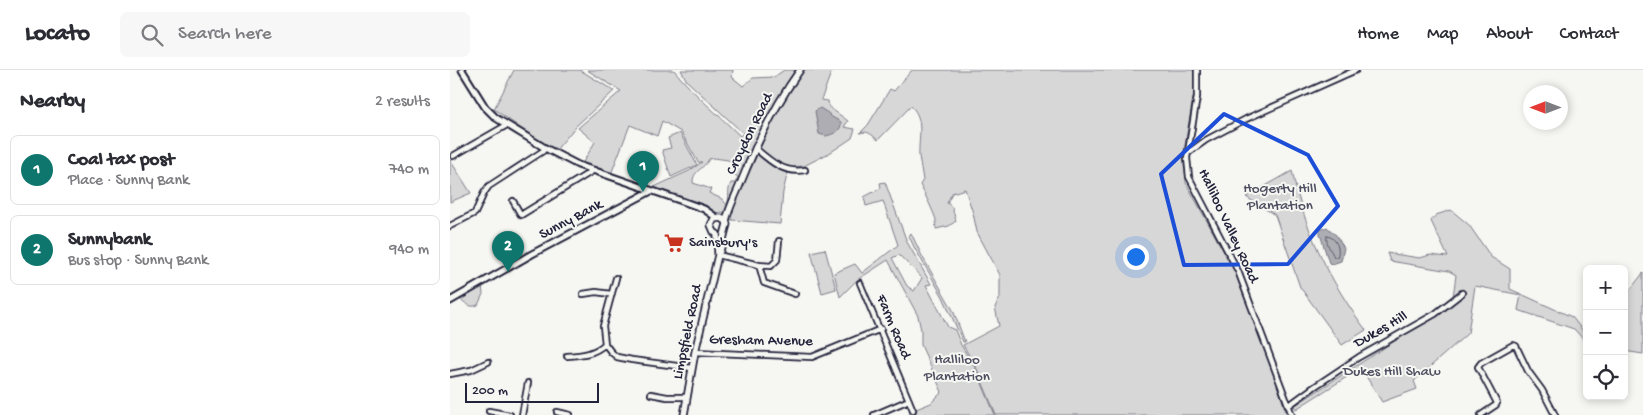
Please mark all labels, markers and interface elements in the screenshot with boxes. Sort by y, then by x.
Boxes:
search box [120,12,470,57]
text: Locato [25,20,90,49]
icon: search [138,21,166,49]
text: Search here [178,23,272,46]
text: Home [1357,24,1399,45]
text: Map [1427,24,1458,45]
text: About [1486,24,1532,45]
text: Contact [1560,24,1618,45]
north arrow [1523,85,1568,130]
street label: Croydon Road [722,89,778,178]
text: Nearby [20,90,85,115]
text: 2 results [375,93,430,112]
text: Coal tax post [68,149,174,172]
pin: 1 [627,151,659,192]
text: 1 [34,161,40,180]
text: 740 m [389,161,429,180]
street label: Halliloo Valley Road [1194,166,1263,287]
text: Place · Sunny Bank [68,172,189,191]
park label: Hogerty Hill Plantation [1243,180,1317,215]
street label: Sunny Bank [536,195,607,244]
text: Sunnybank [68,229,151,252]
pin: 2 [492,231,524,272]
supermarket icon: Sainsbury's [663,232,685,254]
place label: Sainsbury's [689,234,758,252]
text: 2 [33,241,41,260]
text: 940 m [389,241,429,260]
your location [1123,244,1149,270]
text: Bus stop · Sunny Bank [68,252,208,271]
map controls [1583,265,1628,400]
button: + [1583,265,1628,310]
street label: Limpsfield Road [669,282,707,381]
street label: Farm Road [871,291,915,363]
street label: Dukes Hill [1350,308,1411,353]
button: − [1583,310,1628,355]
street label: Gresham Avenue [709,331,813,351]
park label: Halliloo Plantation [923,351,990,386]
button: locate [1583,355,1628,400]
park label: Dukes Hill Shaw [1342,363,1441,381]
scale bar [465,380,599,403]
text: 200 m [472,383,508,400]

